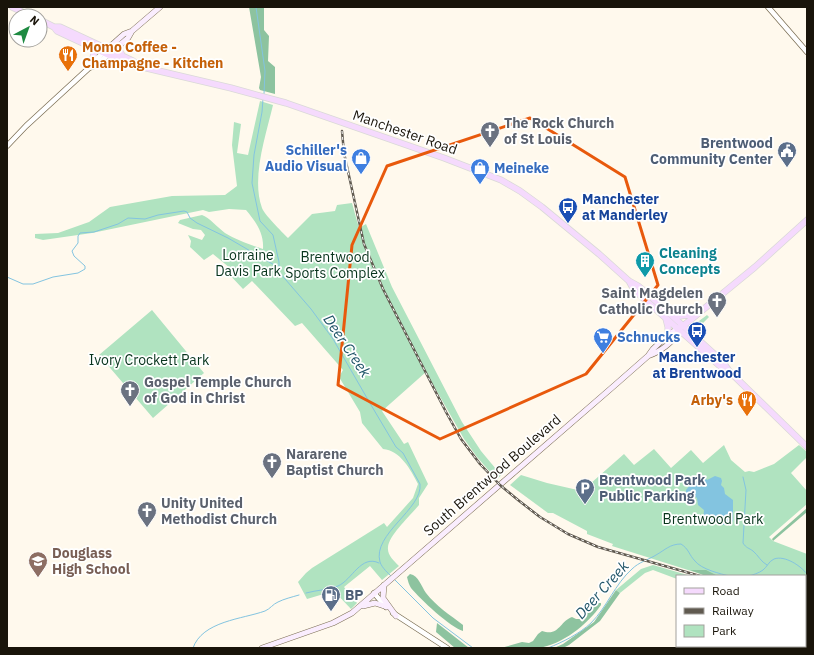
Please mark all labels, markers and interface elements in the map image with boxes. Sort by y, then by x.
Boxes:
north arrow [8,8,48,48]
text: N [27,13,42,28]
place label: Momo Coffee - Champagne - Kitchen [82,38,223,72]
restaurant icon: Momo Coffee - Champagne - Kitchen [57,44,79,72]
street label: Manchester Road [350,106,460,158]
place label: The Rock Church of St Louis [504,114,614,148]
church icon: The Rock Church of St Louis [479,120,501,148]
place label: Brentwood Community Center [650,134,773,168]
public building icon: Brentwood Community Center [776,140,798,168]
place label: Schiller's Audio Visual [265,141,347,175]
shop icon: Schiller's Audio Visual [350,147,372,175]
shop icon: Meineke [469,157,491,185]
place label: Meineke [494,159,549,177]
place label: Manchester at Manderley [582,190,668,224]
bus stop icon: Manchester at Manderley [557,196,579,224]
place label: Cleaning Concepts [659,244,720,278]
park label: Lorraine Davis Park [215,246,281,280]
park label: Brentwood Sports Complex [285,248,385,282]
building icon: Cleaning Concepts [634,250,656,278]
place label: Saint Magdelen Catholic Church [599,284,703,318]
church icon: Saint Magdelen Catholic Church [706,290,728,318]
water label: Deer Creek [320,311,375,381]
bus stop icon: Manchester at Brentwood [686,320,708,348]
supermarket icon: Schnucks [592,326,614,354]
place label: Schnucks [617,328,680,346]
place label: Manchester at Brentwood [653,348,741,382]
park label: Ivory Crockett Park [89,351,210,369]
place label: Gospel Temple Church of God in Christ [144,373,292,407]
church icon: Gospel Temple Church of God in Christ [119,379,141,407]
restaurant icon: Arby's [736,389,758,417]
place label: Arby's [691,391,733,409]
street label: South Brentwood Boulevard [420,410,564,540]
place label: Nararene Baptist Church [286,445,384,479]
church icon: Nararene Baptist Church [261,451,283,479]
place label: Brentwood Park Public Parking [599,471,706,505]
parking icon: Brentwood Park Public Parking [574,477,596,505]
place label: Unity United Methodist Church [161,494,277,528]
church icon: Unity United Methodist Church [136,500,158,528]
park label: Brentwood Park [663,510,764,528]
place label: Douglass High School [52,544,130,578]
school or university icon: Douglass High School [27,550,49,578]
water label: Deer Creek [571,557,633,623]
legend [676,575,806,647]
text: Road [712,583,740,598]
fuel station icon: BP [320,584,342,612]
place label: BP [345,586,364,604]
text: Railway [712,603,754,618]
text: Park [712,623,737,638]

